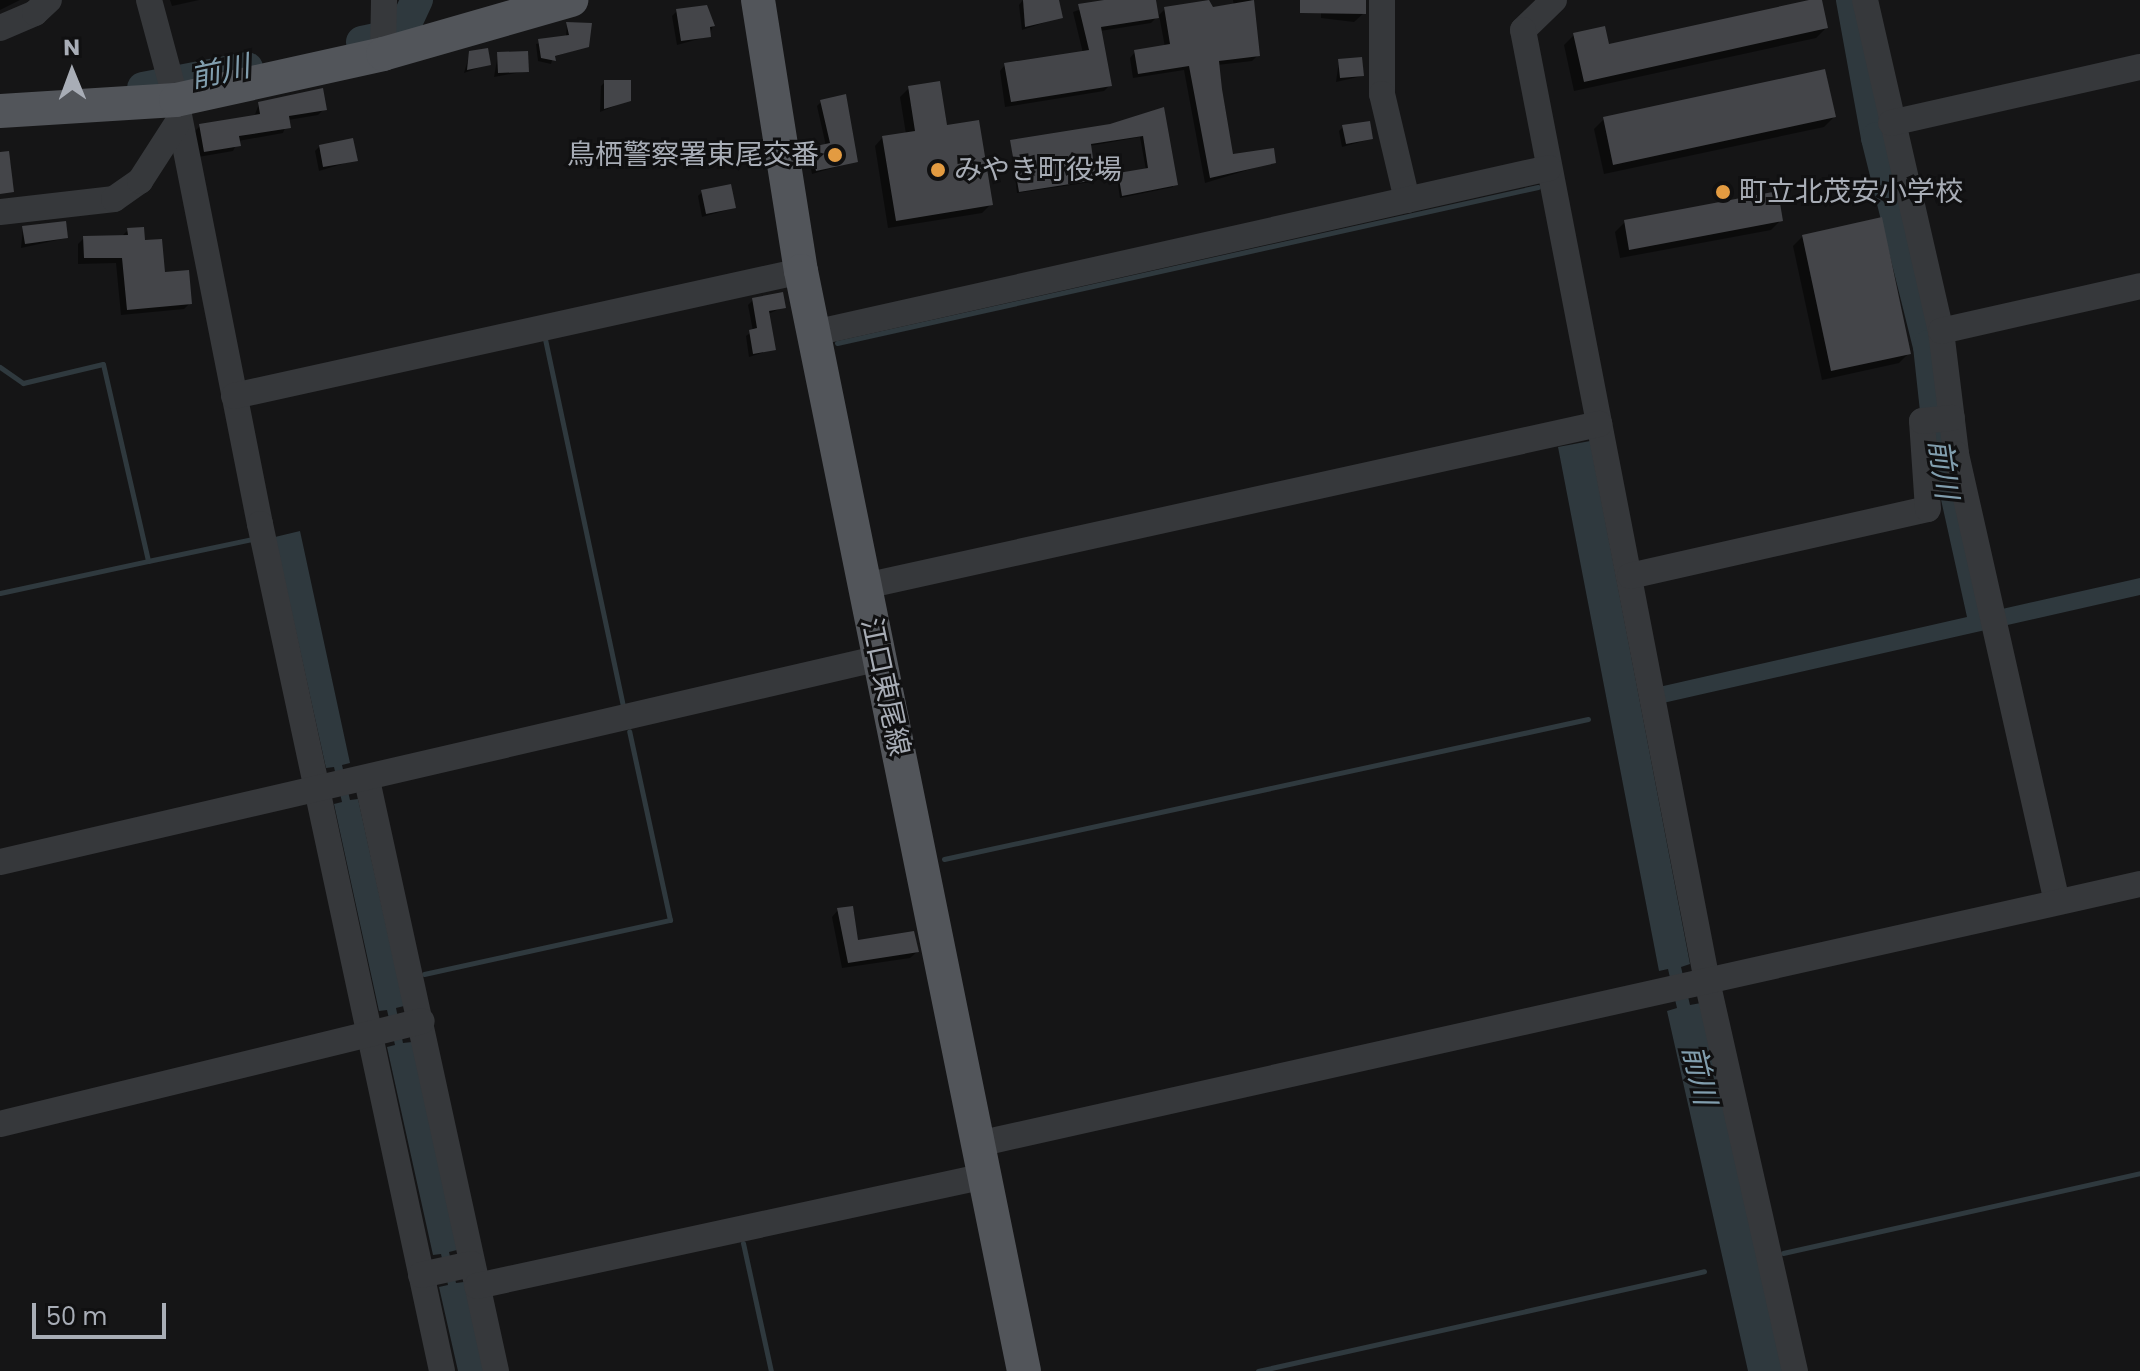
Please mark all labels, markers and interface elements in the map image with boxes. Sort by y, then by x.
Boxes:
north arrow [32,32,112,112]
text: N [63,32,80,63]
water label: 前川 [187,48,253,96]
place label: 鳥栖警察署東尾交番 [567,138,819,172]
marker: 鳥栖警察署東尾交番 [826,146,844,164]
place label: みやき町役場 [954,153,1122,187]
marker: みやき町役場 [929,161,947,179]
place label: 町立北茂安小学校 [1739,175,1963,209]
marker: 町立北茂安小学校 [1714,183,1732,201]
water label: 前川 [1921,437,1965,501]
street label: 江口東尾線 [854,615,916,759]
water label: 前川 [1675,1042,1723,1108]
scale bar [36,1287,170,1337]
text: 50 m [46,1300,107,1333]

